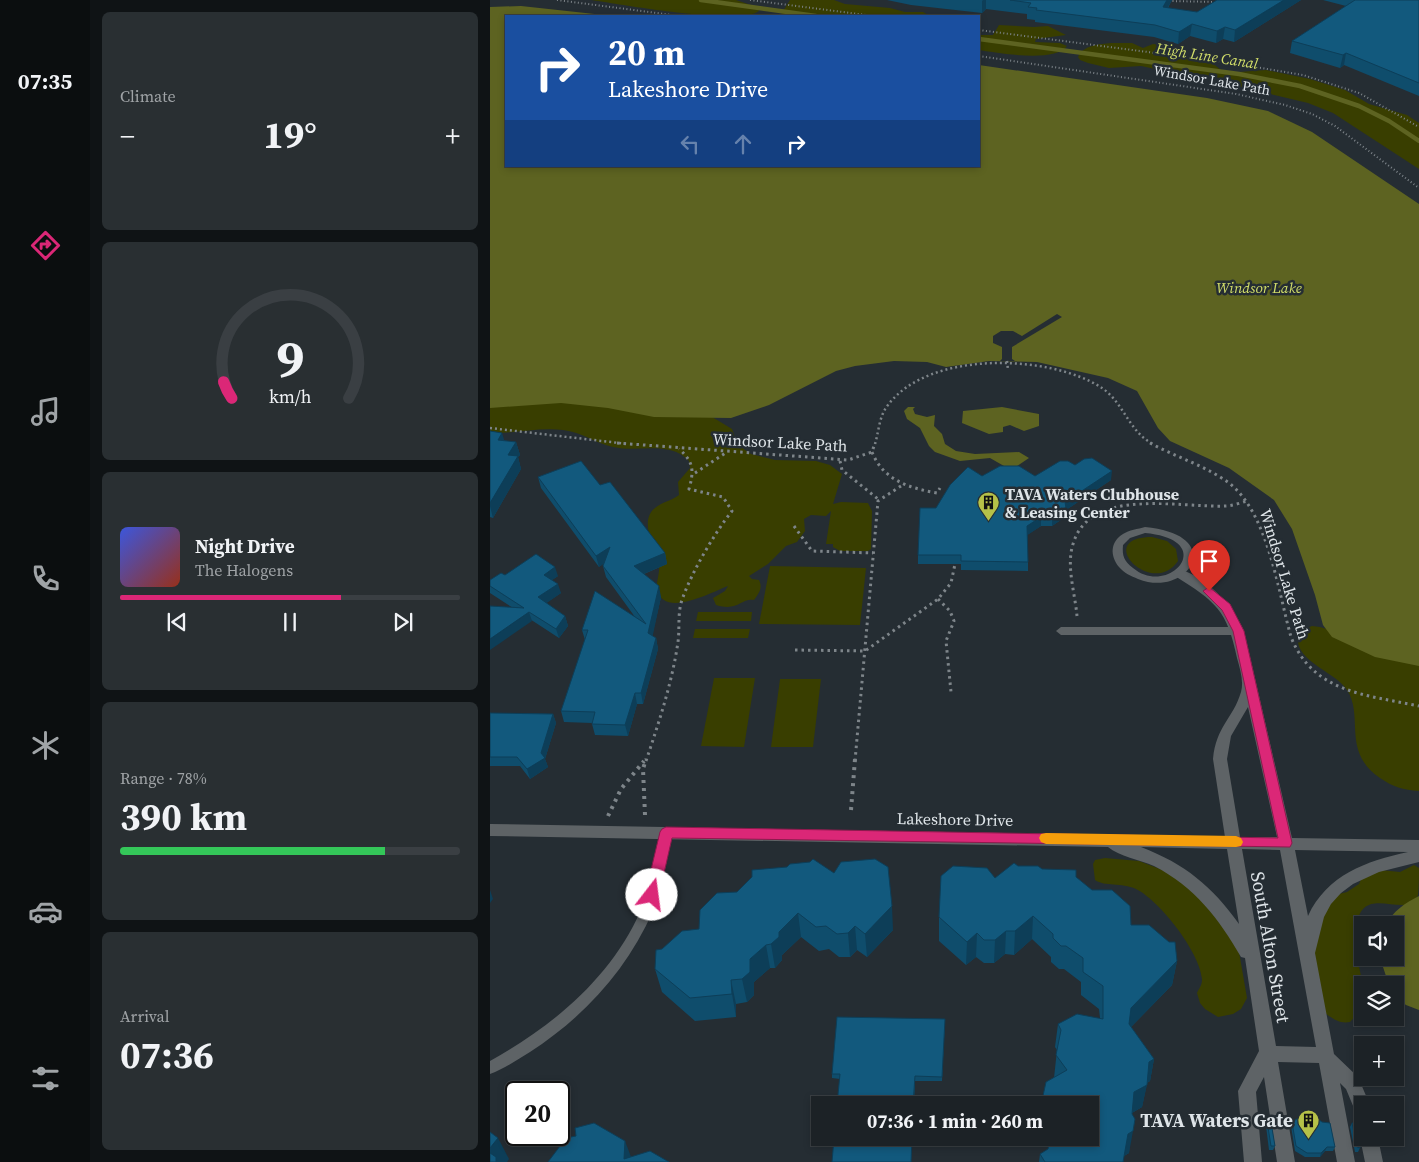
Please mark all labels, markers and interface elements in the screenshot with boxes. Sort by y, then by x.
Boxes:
text: 20 m [608,29,685,77]
icon: right [525,35,590,100]
water label: High Line Canal [1154,37,1260,74]
street label: Windsor Lake Path [1152,60,1272,100]
text: 07:35 [18,66,72,96]
text: Lakeshore Drive [608,74,768,104]
text: Climate [120,85,176,107]
text: 19° [263,109,317,161]
text: − [120,117,135,155]
text: + [445,117,460,155]
icon: left [676,130,704,158]
icon: ahead [729,130,757,158]
icon: right [782,130,810,158]
icon: directions [28,228,63,263]
water label: Windsor Lake [1216,277,1302,298]
text: 9 [276,323,304,394]
text: km/h [269,384,312,409]
icon: music [28,394,63,429]
street label: Windsor Lake Path [712,427,848,457]
place label: TAVA Waters Clubhouse & Leasing Center [1005,483,1179,523]
building icon: TAVA Waters Clubhouse & Leasing Center [977,491,1001,522]
street label: Windsor Lake Path [1255,506,1315,642]
text: Night Drive [195,533,295,559]
pin [1188,540,1230,591]
icon: arrive [1195,547,1223,575]
text: The Halogens [195,559,293,581]
icon: phone [28,561,63,596]
icon: previous [163,608,191,636]
icon: pause [276,608,304,636]
icon: next [389,608,417,636]
icon: climate [28,728,63,763]
text: Range · 78% [120,767,207,789]
text: 390 km [120,791,247,843]
street label: Lakeshore Drive [897,807,1013,831]
position arrow [625,868,677,920]
street label: South Alton Street [1245,869,1297,1025]
icon: car [28,894,63,929]
map controls [1354,916,1404,1146]
button: sound [1354,916,1404,966]
button: layers [1354,976,1404,1026]
text: Arrival [120,1005,169,1027]
text: 07:36 [120,1029,214,1081]
button: + [1354,1036,1404,1086]
icon: filters [28,1061,63,1096]
speed limit sign: 20 [505,1081,570,1146]
button: − [1354,1096,1404,1146]
place label: TAVA Waters Gate [1140,1107,1293,1133]
text: 07:36 · 1 min · 260 m [867,1108,1043,1134]
building icon: TAVA Waters Gate [1297,1108,1321,1139]

